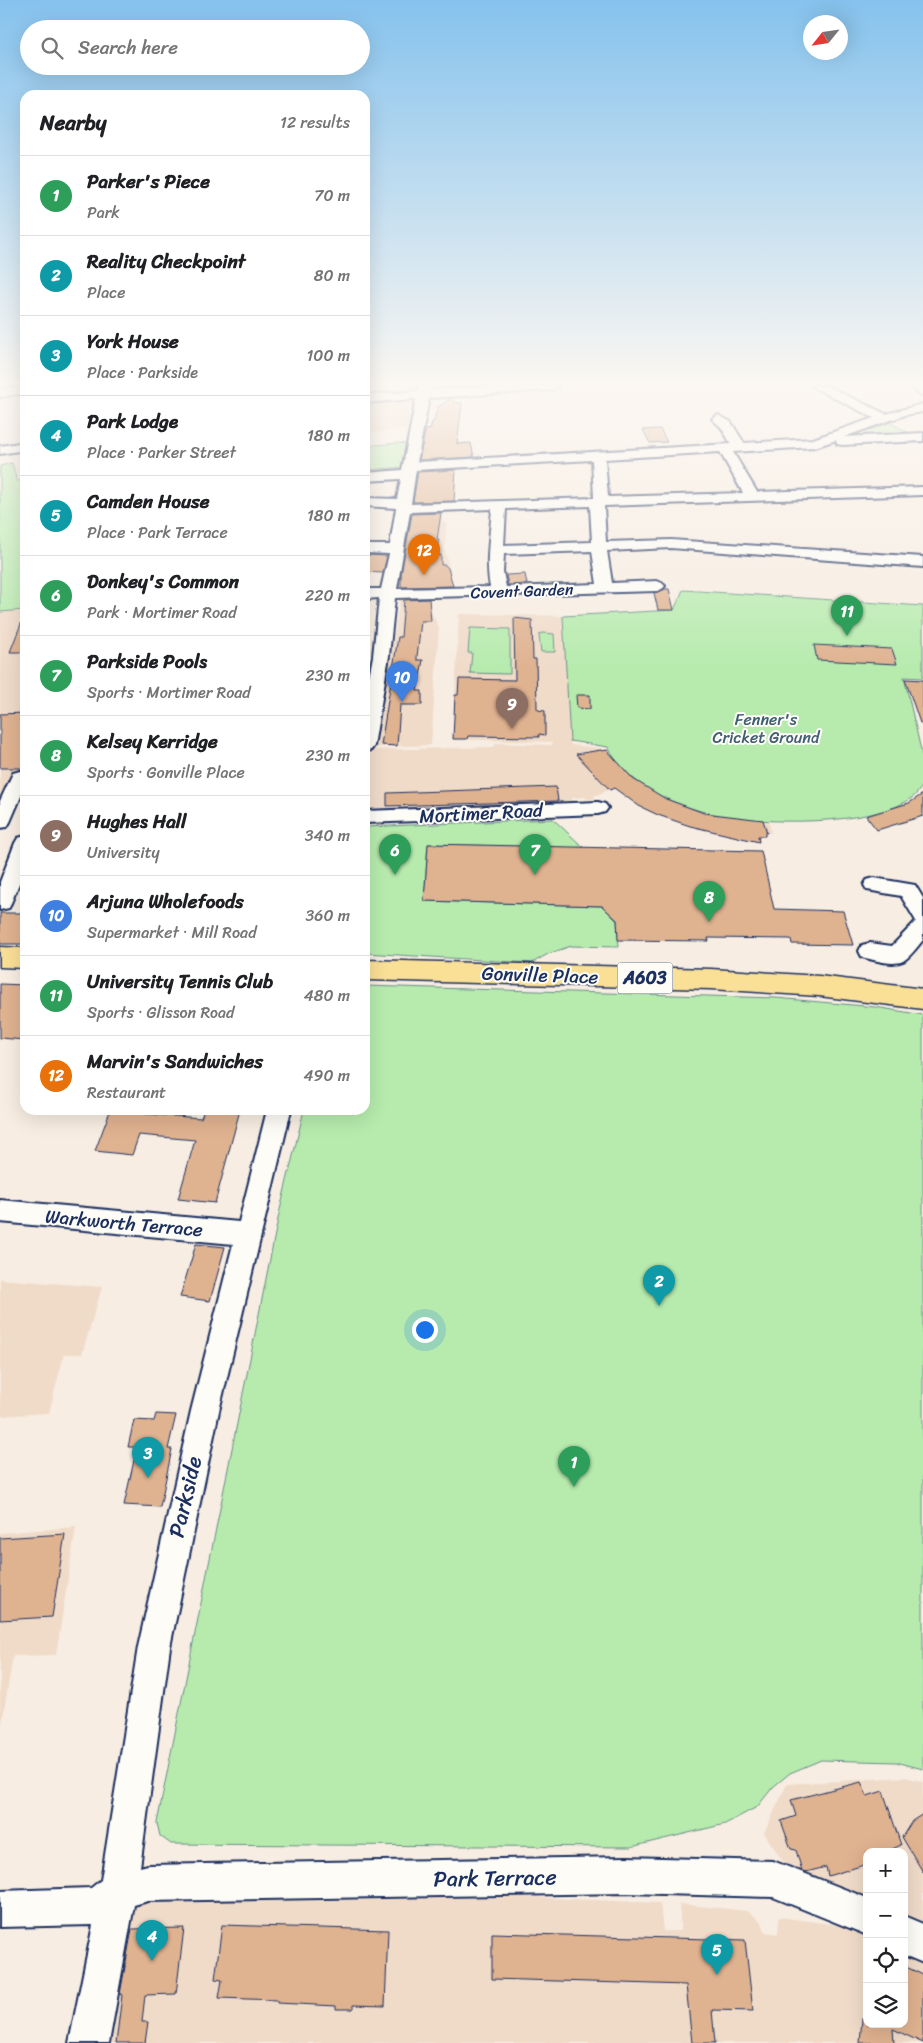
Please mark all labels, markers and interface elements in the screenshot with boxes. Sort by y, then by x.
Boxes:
north arrow [803,15,848,60]
search box [20,20,370,75]
text: Search here [78,31,178,64]
icon: search [38,34,66,62]
text: Nearby [40,104,106,142]
text: 12 results [280,108,350,137]
text: Parker's Piece [87,165,210,198]
text: 1 [53,181,59,210]
text: 70 m [314,181,350,210]
text: Park [87,198,120,227]
text: Reality Checkpoint [87,245,245,278]
text: 2 [51,261,61,290]
text: 80 m [314,261,350,290]
text: Place [87,278,126,307]
text: York House [87,325,179,358]
text: 3 [52,341,60,370]
text: 100 m [306,341,350,370]
text: Place · Parkside [87,358,198,387]
text: Park Lodge [87,405,178,438]
text: 4 [51,421,61,450]
text: 180 m [307,421,350,450]
text: Place · Parker Street [87,438,236,467]
text: Camden House [87,485,210,518]
text: 5 [51,501,61,530]
text: 180 m [307,501,350,530]
text: Place · Park Terrace [87,518,228,547]
pin: 12 [408,534,440,575]
text: Donkey's Common [87,565,239,598]
street label: Covent Garden [470,575,574,607]
text: 6 [51,581,61,610]
text: 220 m [305,581,350,610]
pin: 11 [831,595,863,636]
text: Park · Mortimer Road [87,598,237,627]
text: Parkside Pools [87,645,207,678]
text: 7 [51,661,61,690]
text: 230 m [305,661,350,690]
pin: 10 [386,661,418,702]
text: Sports · Mortimer Road [87,678,251,707]
pin: 9 [496,688,528,729]
park label: Fenner's Cricket Ground [713,705,821,752]
text: Kelsey Kerridge [87,725,218,758]
text: 8 [51,741,61,770]
text: 230 m [305,741,350,770]
text: Sports · Gonville Place [87,758,245,787]
street label: Mortimer Road [418,793,545,833]
text: Hughes Hall [87,805,187,838]
text: 9 [51,821,61,850]
text: 340 m [305,821,350,850]
pin: 6 [379,834,411,875]
pin: 7 [519,834,551,875]
text: University [87,838,160,867]
pin: 8 [693,881,725,922]
text: Arjuna Wholefoods [87,885,244,918]
text: 10 [48,901,64,930]
text: 360 m [306,901,350,930]
text: Supermarket · Mill Road [87,918,257,947]
street label: Gonville Place [481,956,599,994]
road number: A603 [618,962,672,994]
text: University Tennis Club [87,965,273,998]
text: 11 [49,981,63,1010]
text: 480 m [304,981,350,1010]
text: Sports · Glisson Road [87,998,234,1027]
text: Marvin's Sandwiches [87,1045,263,1078]
text: 12 [48,1061,64,1090]
text: 490 m [304,1061,350,1090]
text: Restaurant [87,1078,166,1107]
street label: Warkworth Terrace [44,1200,204,1246]
pin: 2 [643,1265,675,1306]
your location [412,1317,438,1343]
pin: 3 [132,1437,164,1478]
pin: 1 [558,1446,590,1487]
street label: Parkside [157,1452,213,1542]
map controls [863,1848,908,2028]
button: + [863,1848,908,1893]
street label: Park Terrace [433,1857,557,1899]
button: − [863,1893,908,1938]
pin: 4 [136,1920,168,1961]
pin: 5 [701,1934,733,1975]
button: locate [863,1938,908,1983]
button: layers [863,1983,908,2028]

